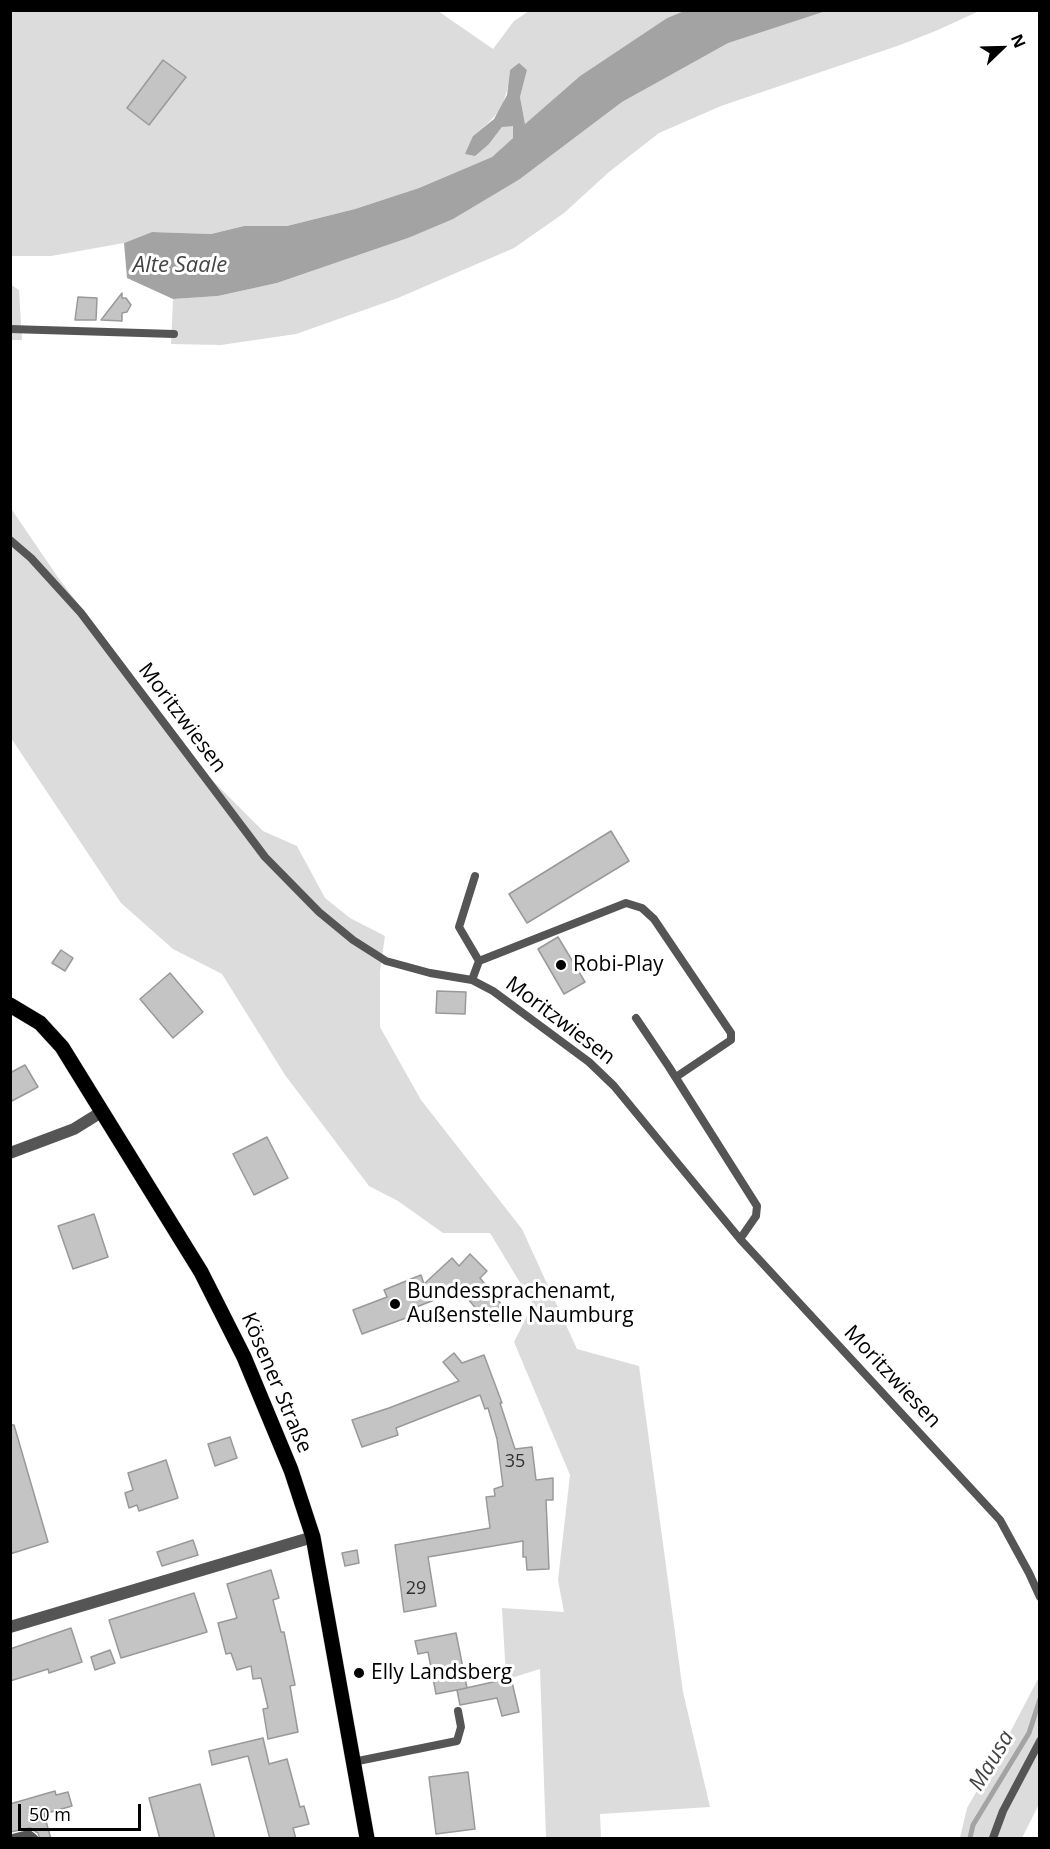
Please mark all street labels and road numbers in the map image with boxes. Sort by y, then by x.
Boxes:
street label: Moritzwiesen [133,658,231,778]
street label: Moritzwiesen [500,972,620,1070]
street label: Kösener Straße [235,1309,317,1457]
street label: Moritzwiesen [838,1321,946,1433]

